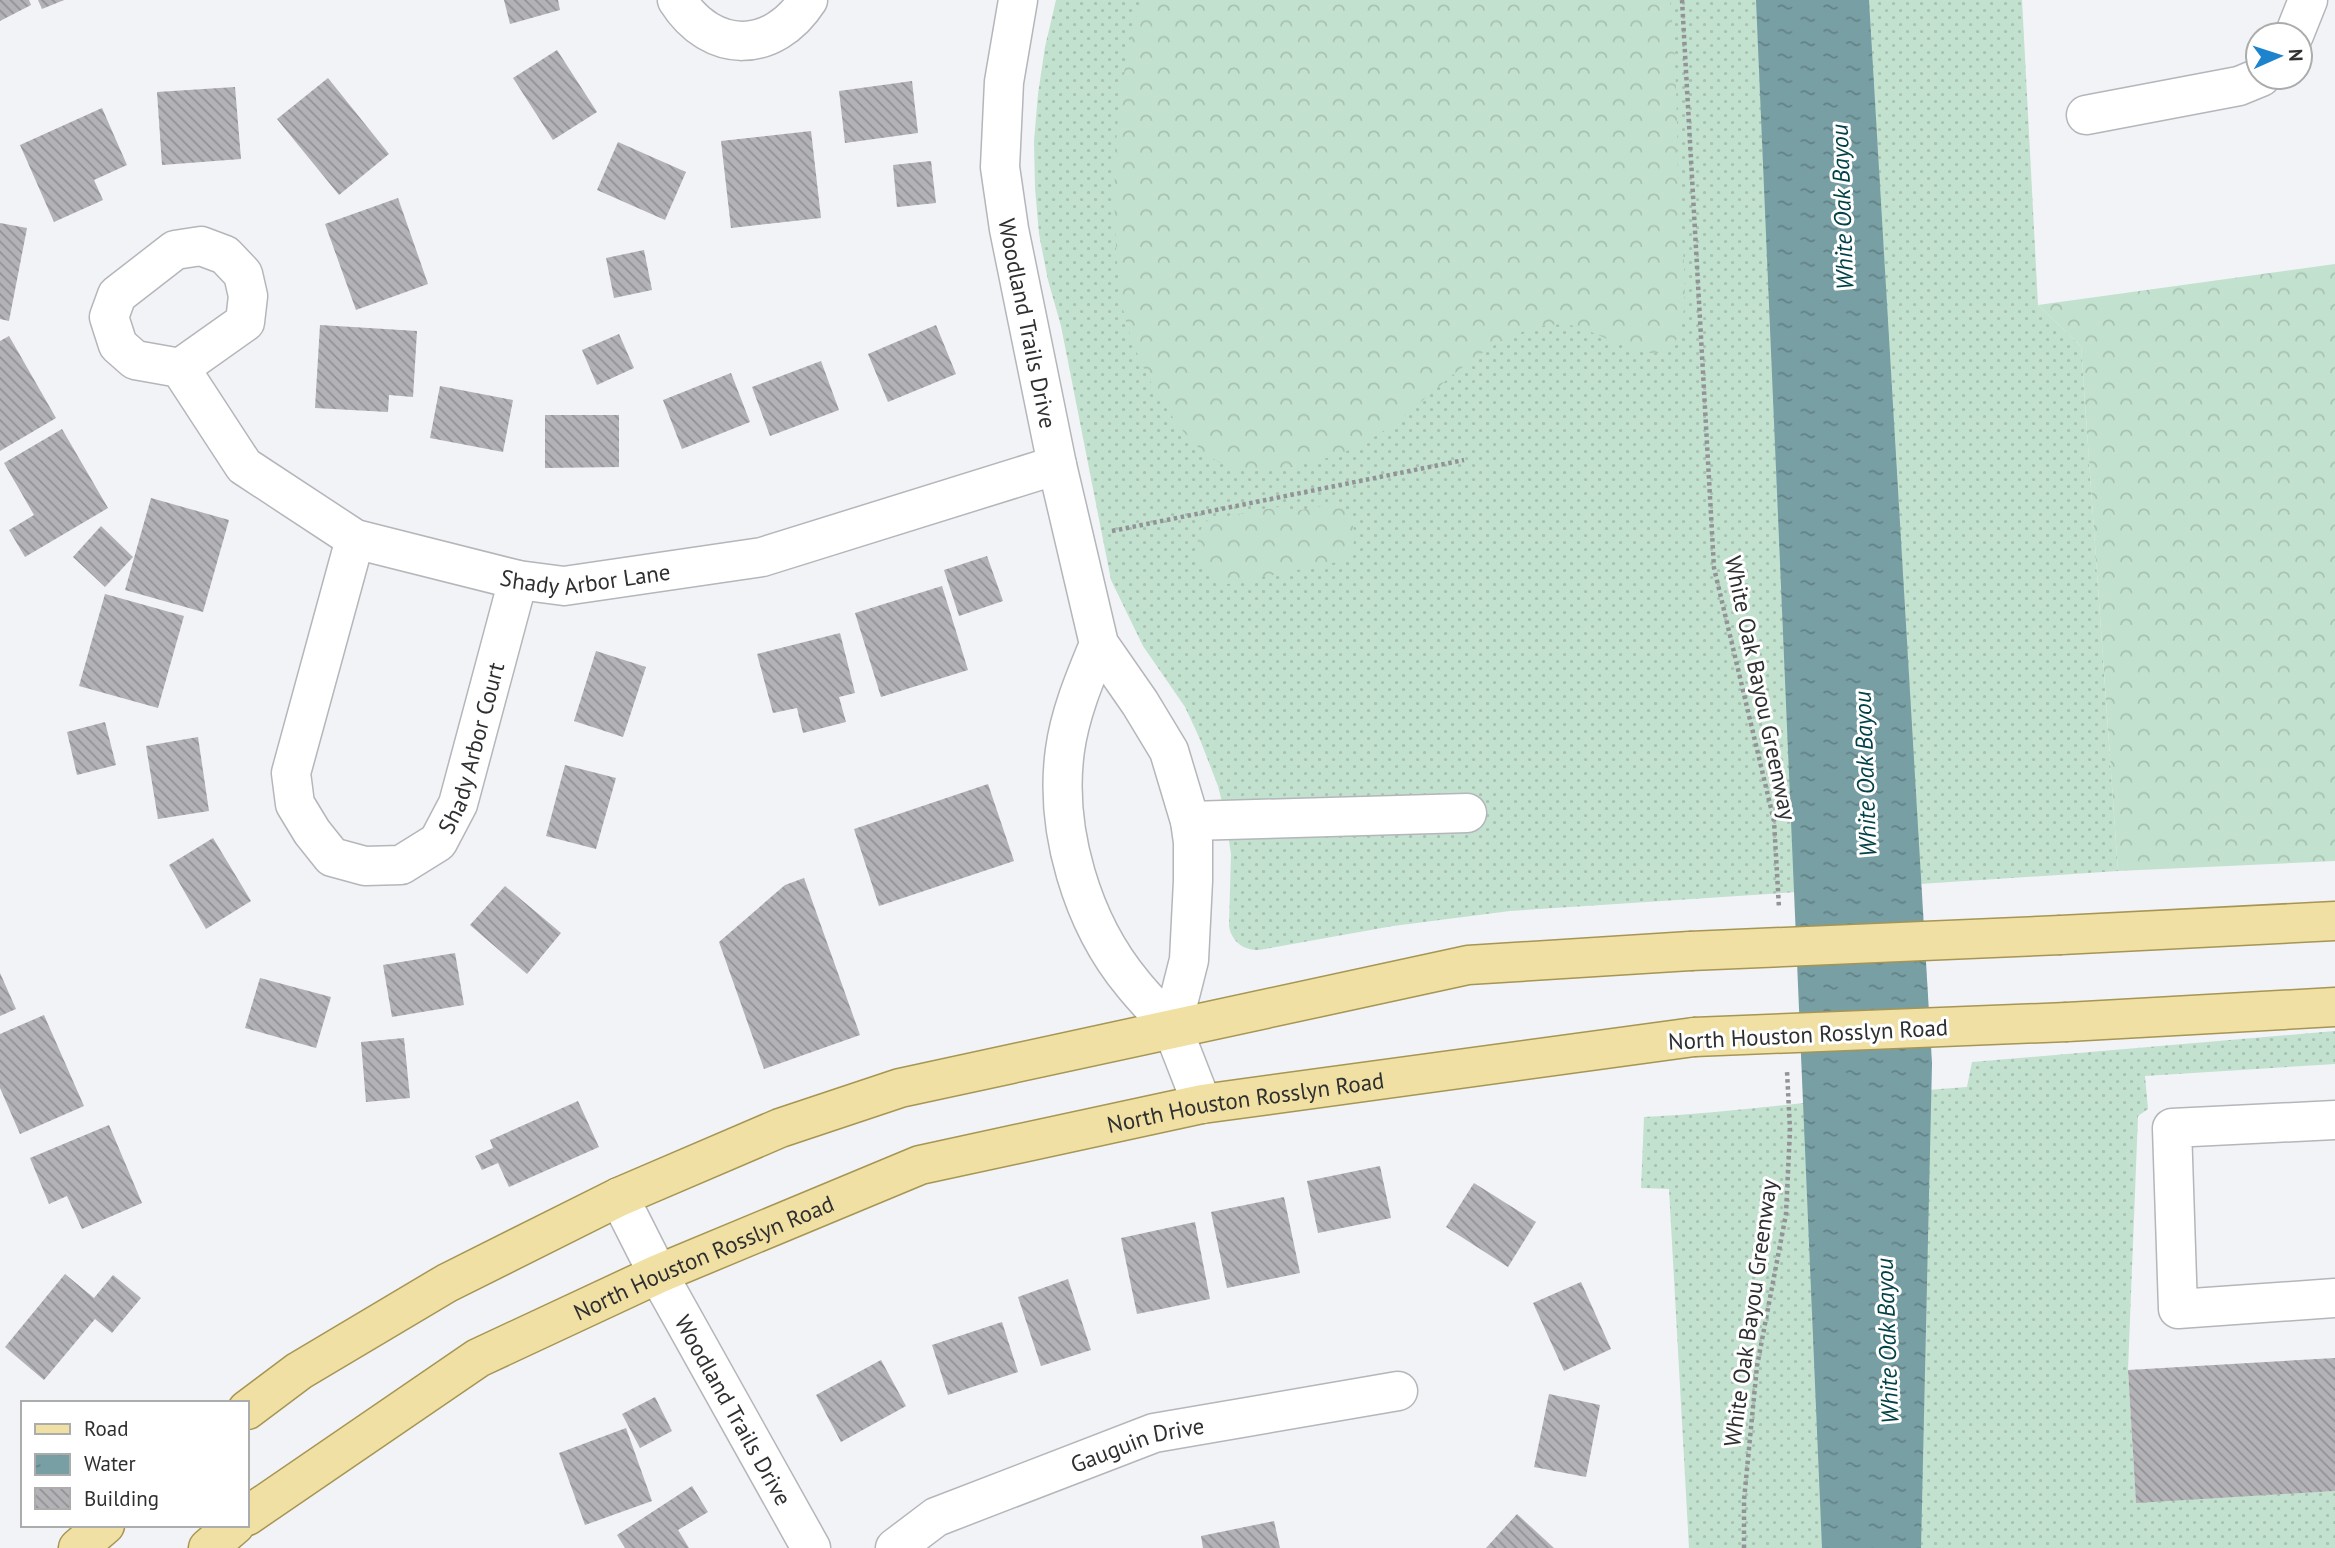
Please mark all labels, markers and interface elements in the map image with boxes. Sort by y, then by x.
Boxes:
north arrow [2244,21,2314,91]
text: N [2284,48,2308,62]
water label: White Oak Bayou [1824,123,1860,291]
street label: Woodland Trails Drive [993,216,1064,431]
street label: White Oak Bayou Greenway [1719,553,1803,823]
street label: Shady Arbor Lane [497,556,672,600]
street label: Shady Arbor Court [431,659,510,838]
water label: White Oak Bayou [1847,690,1883,858]
street label: North Houston Rosslyn Road [1667,1012,1949,1056]
street label: North Houston Rosslyn Road [1104,1065,1386,1139]
street label: White Oak Bayou Greenway [1717,1177,1783,1448]
street label: North Houston Rosslyn Road [569,1188,838,1326]
water label: White Oak Bayou [1869,1257,1905,1425]
street label: Woodland Trails Drive [669,1310,799,1510]
legend [21,1401,248,1527]
street label: Gauguin Drive [1066,1410,1206,1478]
text: Road [84,1415,128,1442]
text: Water [84,1450,136,1477]
text: Building [84,1485,159,1512]

